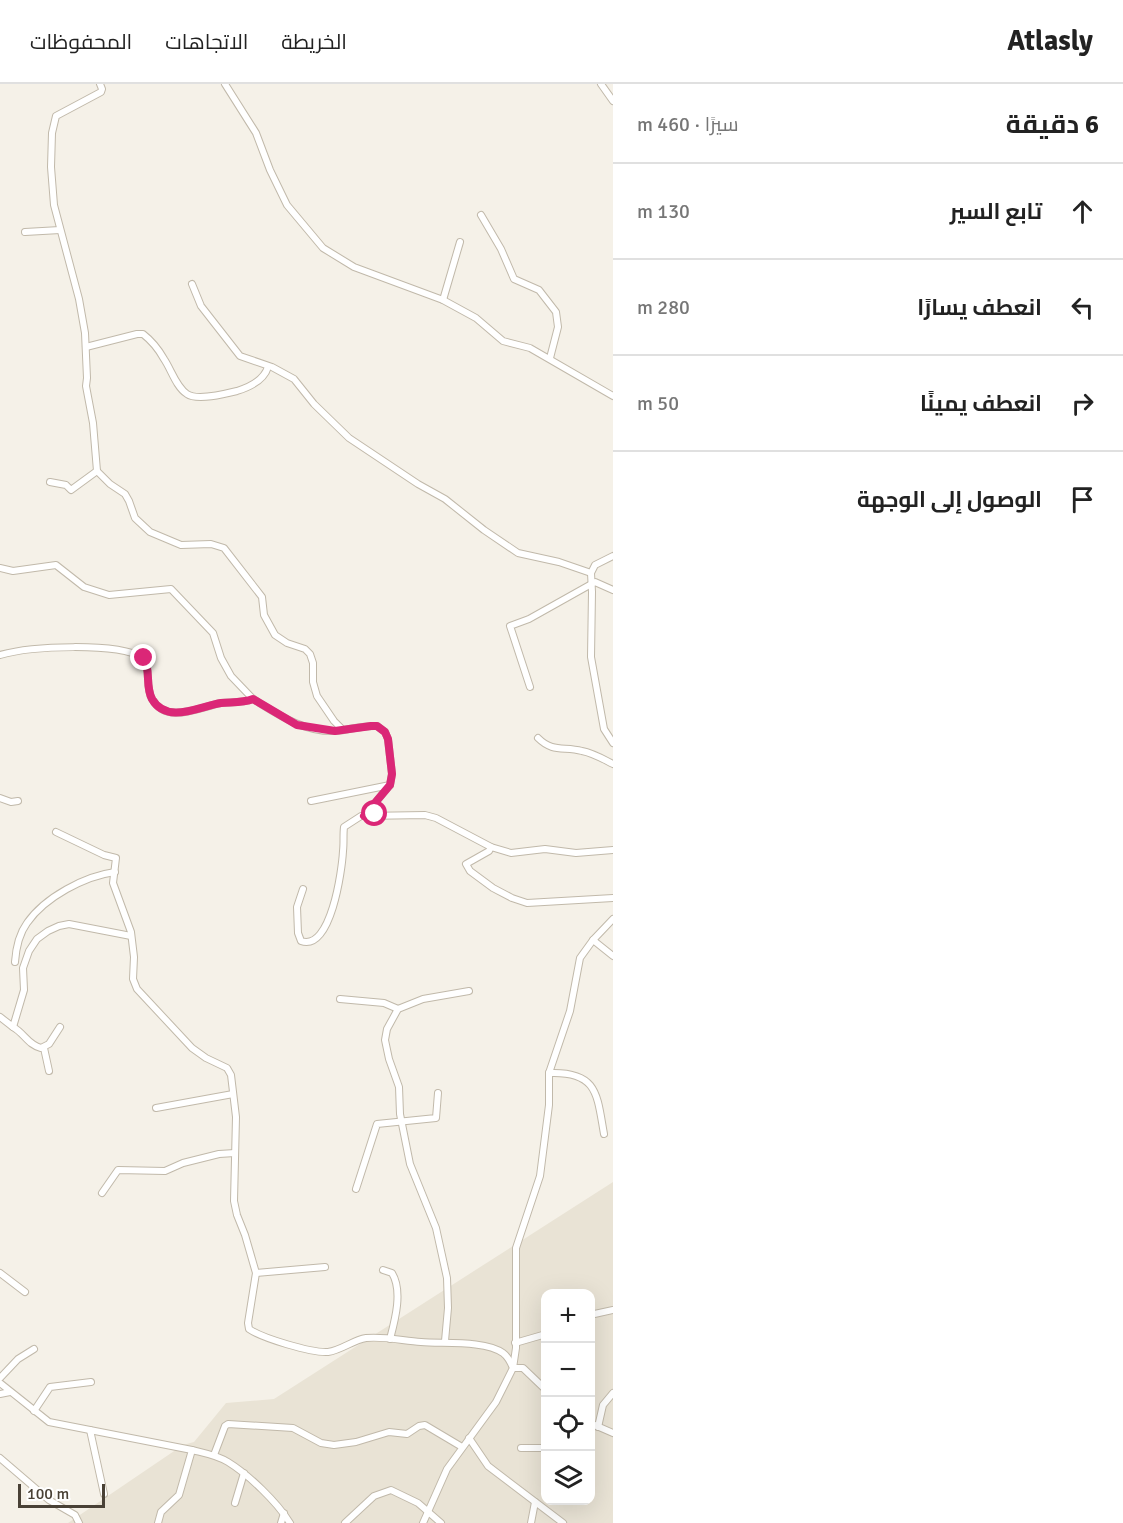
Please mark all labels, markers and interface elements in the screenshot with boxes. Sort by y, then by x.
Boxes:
text: Atlasly [1007,24,1093,58]
text: المحفوظات [30,29,132,55]
text: الاتجاهات [165,29,248,55]
text: الخريطة [281,29,347,55]
text: 6 دقيقة [1006,109,1099,141]
text: سيرًا · 460 m [637,112,738,137]
icon: ahead [1066,195,1099,228]
text: تابع السير [950,198,1042,225]
text: 130 m [637,199,690,224]
icon: left [1066,291,1099,324]
text: انعطف يسارًا [917,294,1042,321]
text: 280 m [637,295,690,320]
icon: right [1066,387,1099,420]
text: انعطف يمينًا [920,390,1042,417]
text: 50 m [637,391,679,416]
icon: arrive [1066,483,1099,516]
text: الوصول إلى الوجهة [857,486,1042,513]
route end [130,644,156,670]
route start [361,800,387,826]
map controls [541,1289,595,1505]
button: + [541,1289,595,1343]
button: − [541,1343,595,1397]
button: locate [541,1397,595,1451]
button: layers [541,1451,595,1505]
scale bar [18,1481,105,1508]
text: 100 m [27,1484,69,1504]

